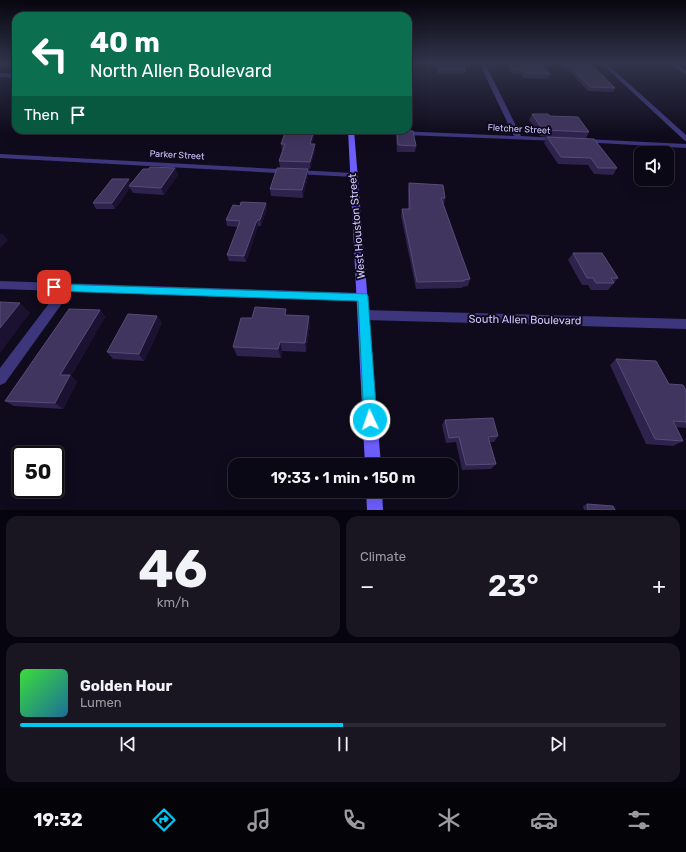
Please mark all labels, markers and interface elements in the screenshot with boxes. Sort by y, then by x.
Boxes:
text: 40 m [90,26,160,59]
icon: left [24,28,76,80]
text: North Allen Boulevard [90,60,272,82]
icon: arrive [67,104,89,126]
text: Then [24,106,59,124]
street label: Fletcher Street [487,122,551,136]
map controls [634,146,674,186]
button: sound [634,146,674,186]
street label: Parker Street [149,149,205,161]
street label: West Houston Street [346,172,368,279]
pin [37,270,71,304]
icon: arrive [43,276,65,298]
street label: South Allen Boulevard [468,313,582,327]
position arrow [349,399,391,441]
speed limit sign: 50 [12,446,64,498]
text: 19:33 · 1 min · 150 m [271,469,415,487]
text: 46 [138,538,208,600]
text: Climate [360,549,406,564]
text: 23° [488,568,539,604]
text: − [360,573,374,600]
text: + [652,573,666,600]
text: km/h [157,595,189,610]
text: Golden Hour [80,677,172,695]
text: Lumen [80,695,122,710]
icon: previous [117,733,139,755]
icon: pause [332,733,354,755]
icon: next [547,733,569,755]
icon: directions [150,806,178,834]
icon: music [245,806,273,834]
icon: phone [340,806,368,834]
icon: climate [435,806,463,834]
icon: car [530,806,558,834]
icon: filters [625,806,653,834]
text: 19:32 [33,809,83,831]

